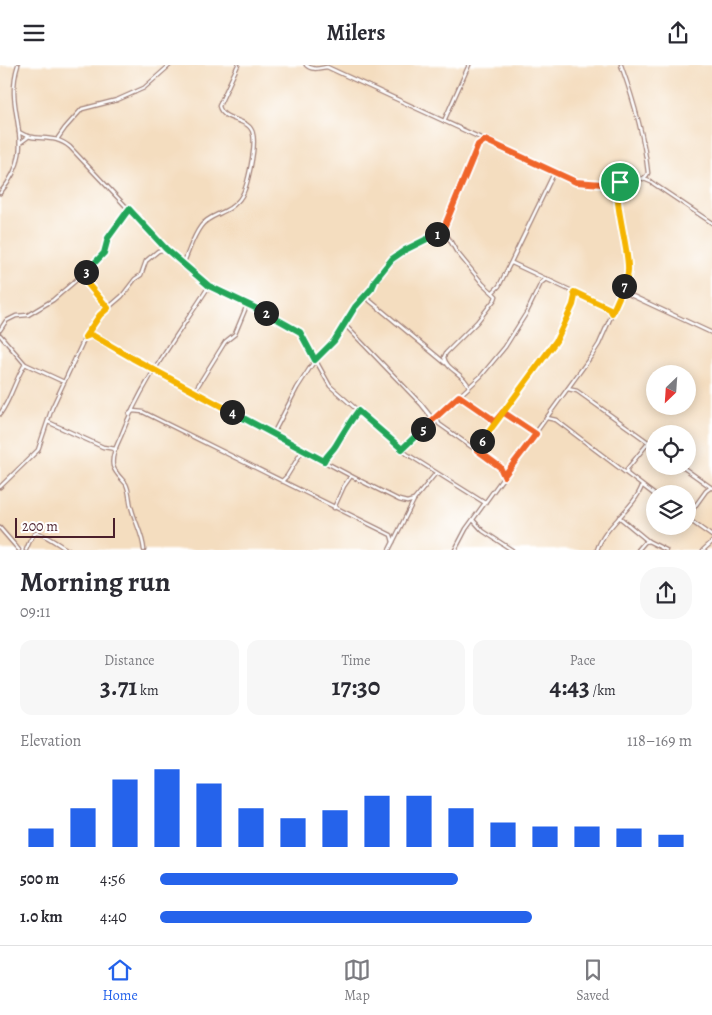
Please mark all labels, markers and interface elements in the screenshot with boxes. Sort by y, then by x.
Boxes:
text: Milers [327,18,385,48]
icon: menu [20,19,48,47]
icon: share [664,19,692,47]
pin [599,161,641,203]
icon: arrive [606,168,634,196]
pin: 1 [424,221,450,247]
text: 1 [435,225,440,244]
pin: 3 [74,259,98,285]
text: 3 [83,263,90,282]
pin: 7 [612,273,636,299]
text: 7 [622,277,627,296]
pin: 2 [254,301,278,325]
text: 2 [263,304,270,323]
north arrow [646,365,696,415]
map controls [646,365,696,535]
pin: 4 [220,399,244,425]
text: 4 [229,403,236,422]
pin: 5 [410,417,436,441]
text: 5 [421,420,426,439]
button: locate [646,425,696,475]
pin: 6 [470,429,494,453]
text: 6 [479,432,486,451]
button: layers [646,485,696,535]
scale bar [15,515,115,538]
text: 200 m [22,517,58,536]
text: Morning run [20,563,170,601]
button: share [640,567,692,619]
text: 09:11 [20,601,51,623]
text: Distance [104,651,154,670]
text: Time [341,651,371,670]
text: Pace [570,651,596,670]
text: 3.71 [100,670,137,704]
text: 17:30 [332,670,380,704]
text: 4:43 [550,670,590,704]
text: km [137,681,159,700]
text: /km [590,681,616,700]
text: Elevation [20,730,81,752]
text: 118–169 m [627,730,692,752]
text: 500 m [20,868,59,890]
text: 4:56 [100,868,125,890]
text: 1.0 km [20,906,63,928]
text: 4:40 [100,906,127,928]
tab: Home [103,956,138,1005]
tab: Map [343,956,371,1005]
tab: Saved [576,956,609,1005]

